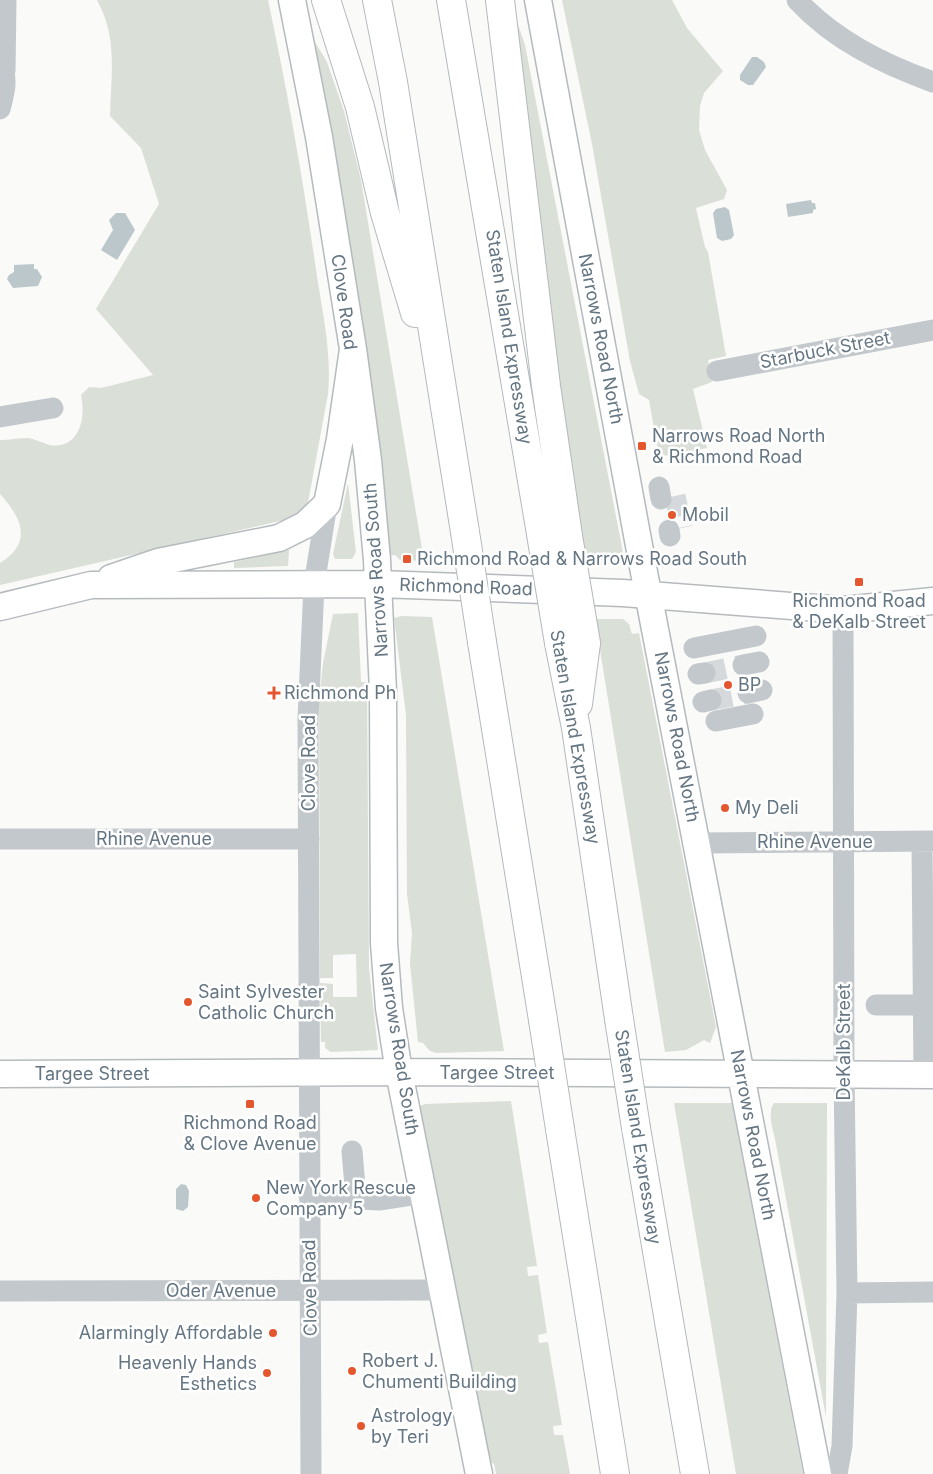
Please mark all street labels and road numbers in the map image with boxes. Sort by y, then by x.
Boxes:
street label: Staten Island Expressway [482,228,537,446]
street label: Narrows Road North [575,252,628,426]
street label: Clove Road [327,253,362,351]
street label: Starbuck Street [758,327,892,372]
street label: Narrows Road South [359,482,392,658]
street label: Richmond Road [399,574,533,599]
street label: Staten Island Expressway [546,628,605,846]
street label: Narrows Road North [651,650,704,824]
street label: Clove Road [298,715,319,811]
street label: Rhine Avenue [96,828,212,849]
street label: Rhine Avenue [757,831,873,852]
street label: Narrows Road South [375,961,424,1137]
street label: DeKalb Street [833,983,854,1100]
street label: Staten Island Expressway [611,1028,666,1246]
street label: Narrows Road North [727,1048,780,1222]
street label: Targee Street [440,1062,554,1083]
street label: Targee Street [35,1063,149,1084]
street label: Clove Road [298,1239,321,1337]
street label: Oder Avenue [166,1280,276,1301]

